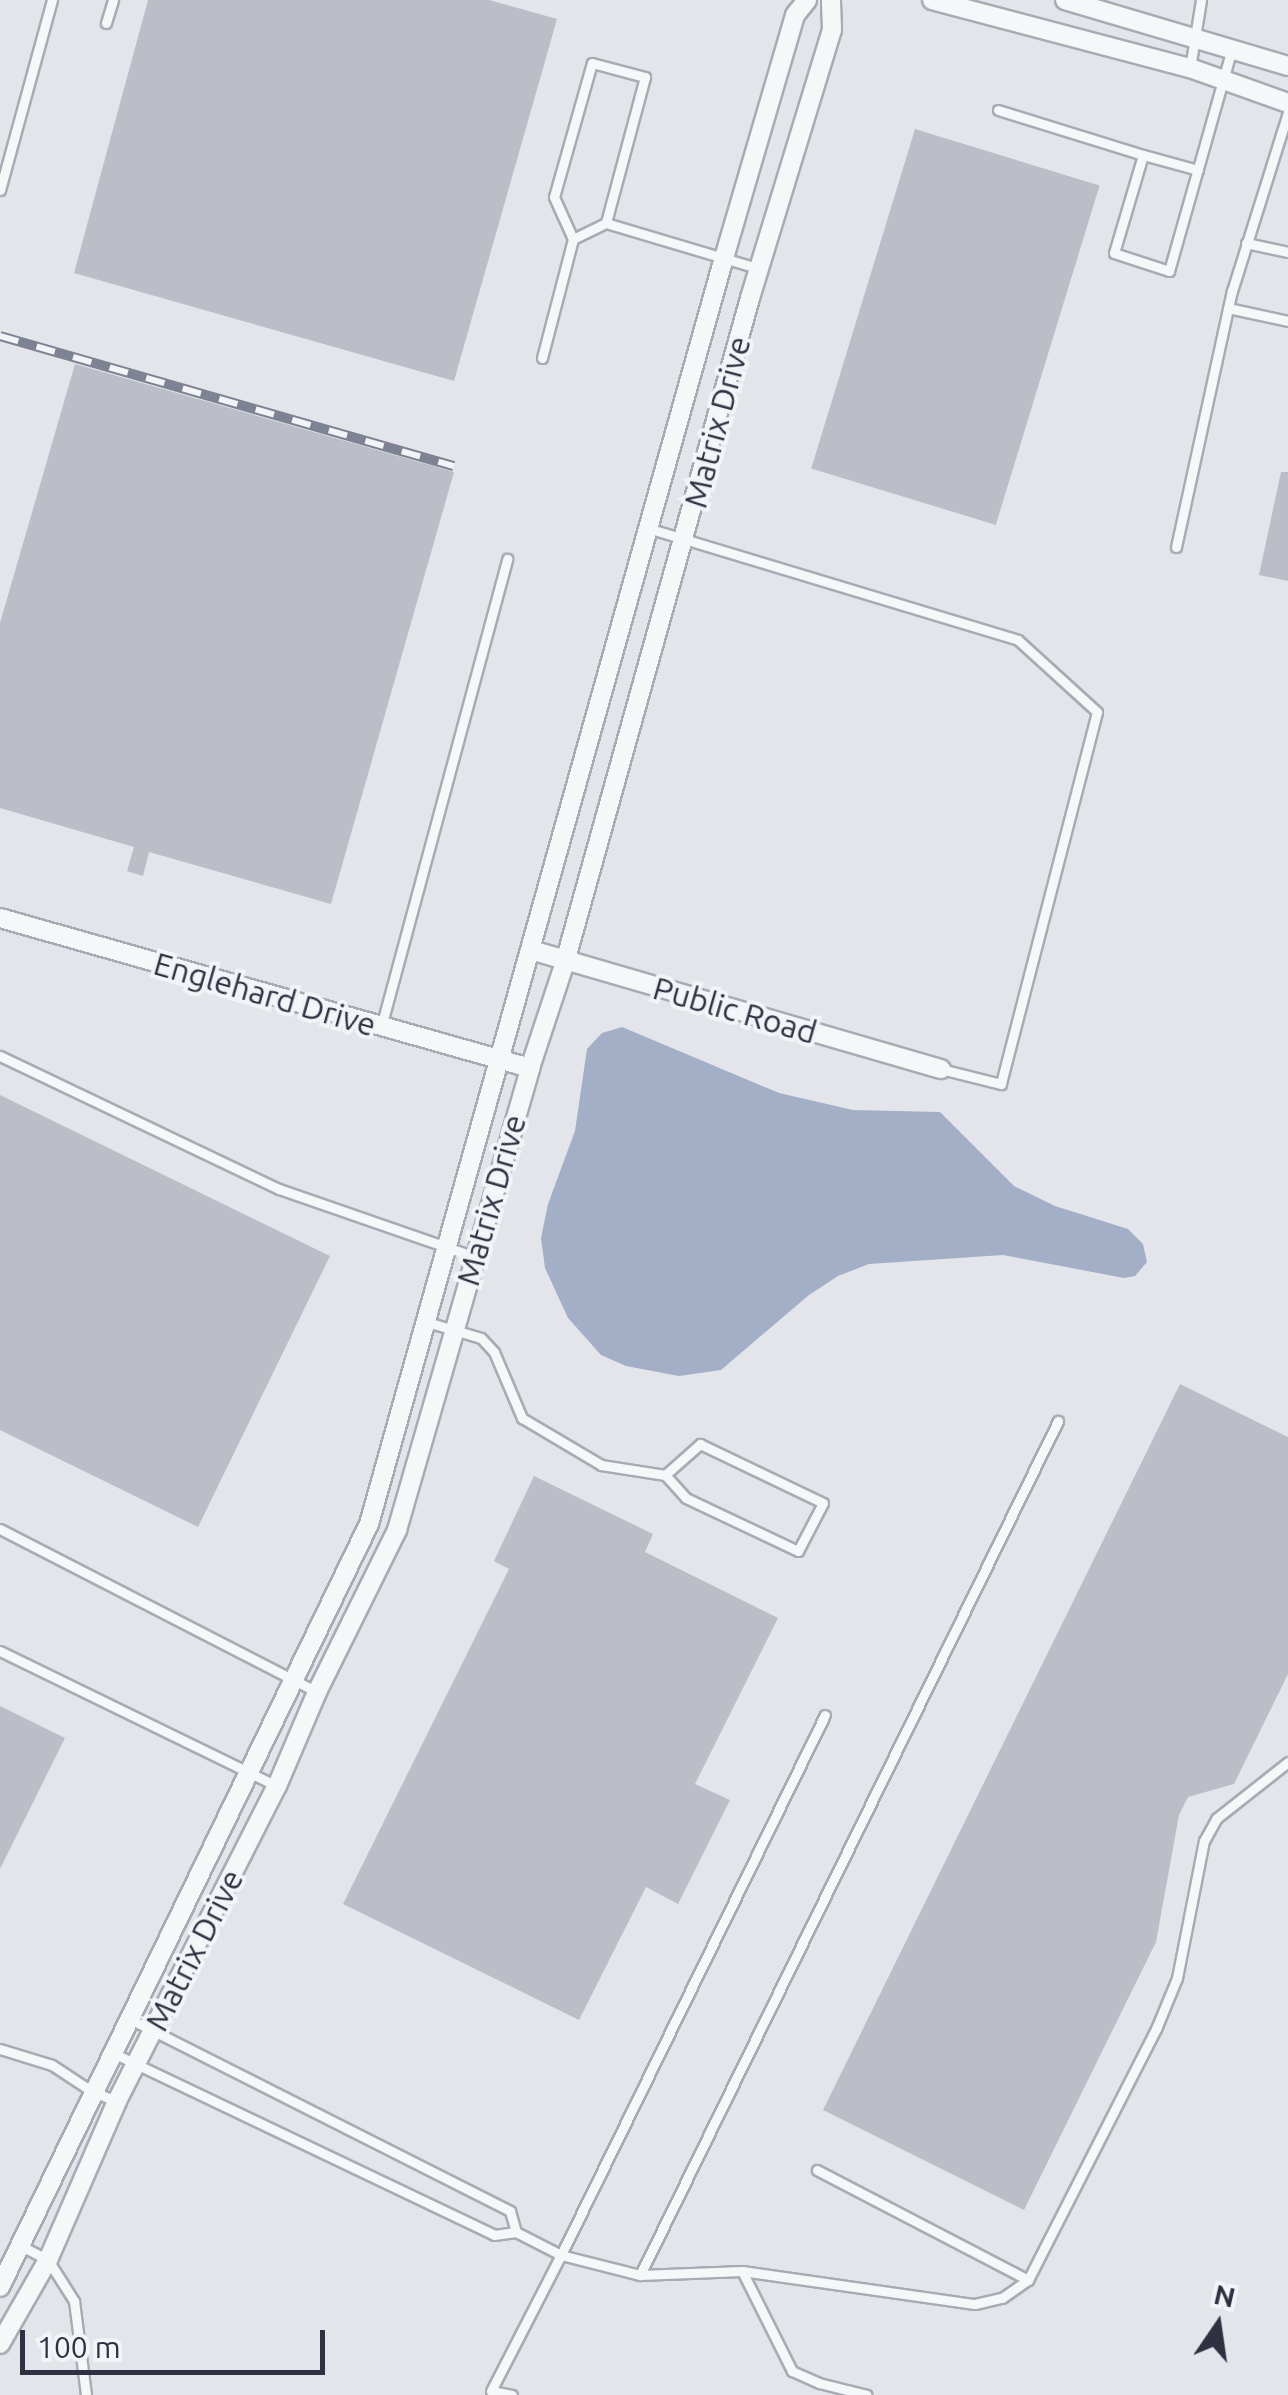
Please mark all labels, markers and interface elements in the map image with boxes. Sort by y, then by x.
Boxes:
street label: Matrix Drive [676,332,758,512]
street label: Englehard Drive [150,944,380,1044]
street label: Public Road [649,968,821,1052]
street label: Matrix Drive [448,1110,534,1290]
street label: Matrix Drive [137,1863,251,2037]
north arrow [1168,2275,1268,2375]
text: N [1211,2278,1239,2313]
scale bar [25,2310,330,2372]
text: 100 m [37,2330,121,2364]

